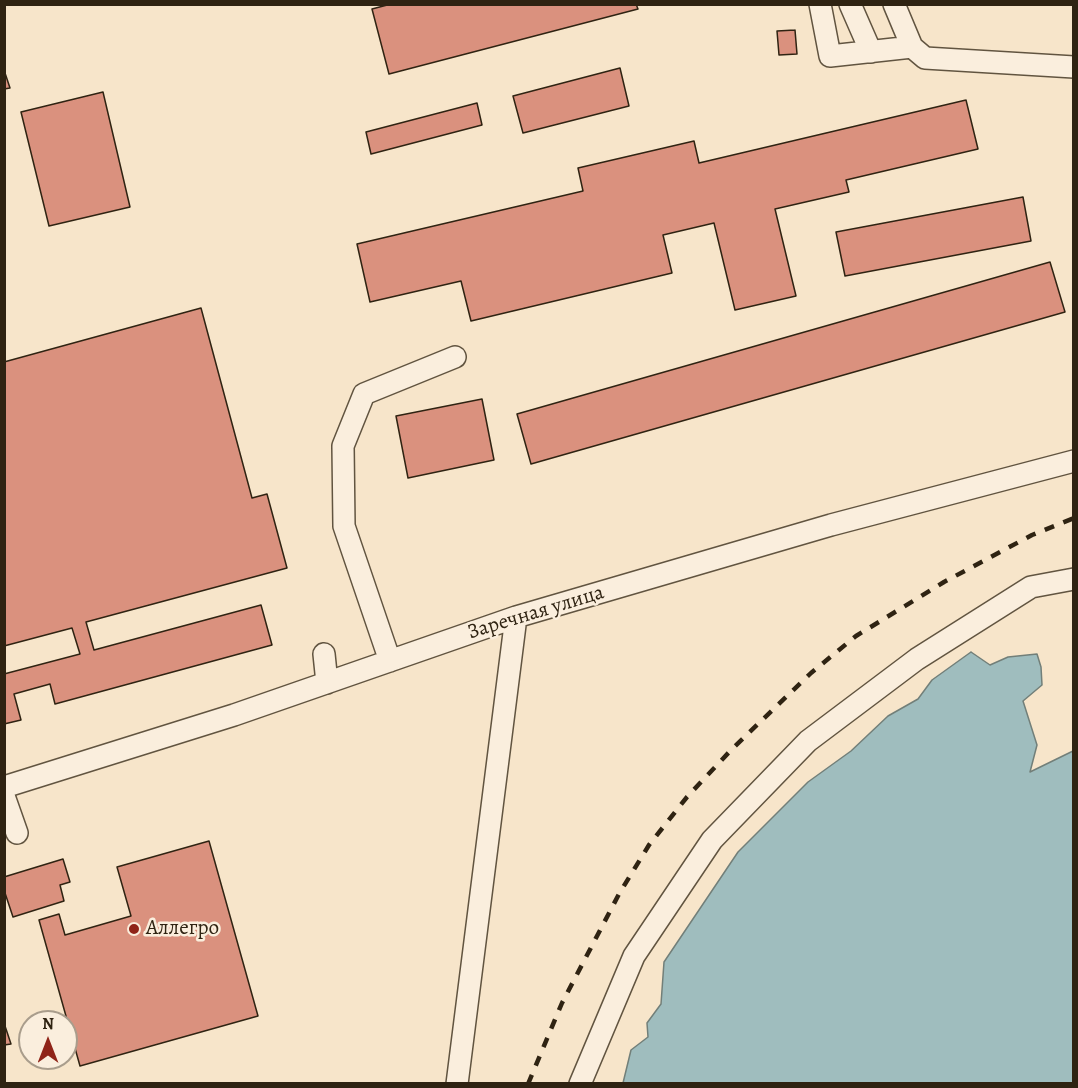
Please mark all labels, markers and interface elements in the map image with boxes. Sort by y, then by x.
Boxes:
street label: Заречная улица [465,580,607,646]
place label: Аллегро [146,916,219,942]
marker: Аллегро [127,922,141,936]
north arrow [18,1010,78,1070]
text: N [42,1013,54,1035]

